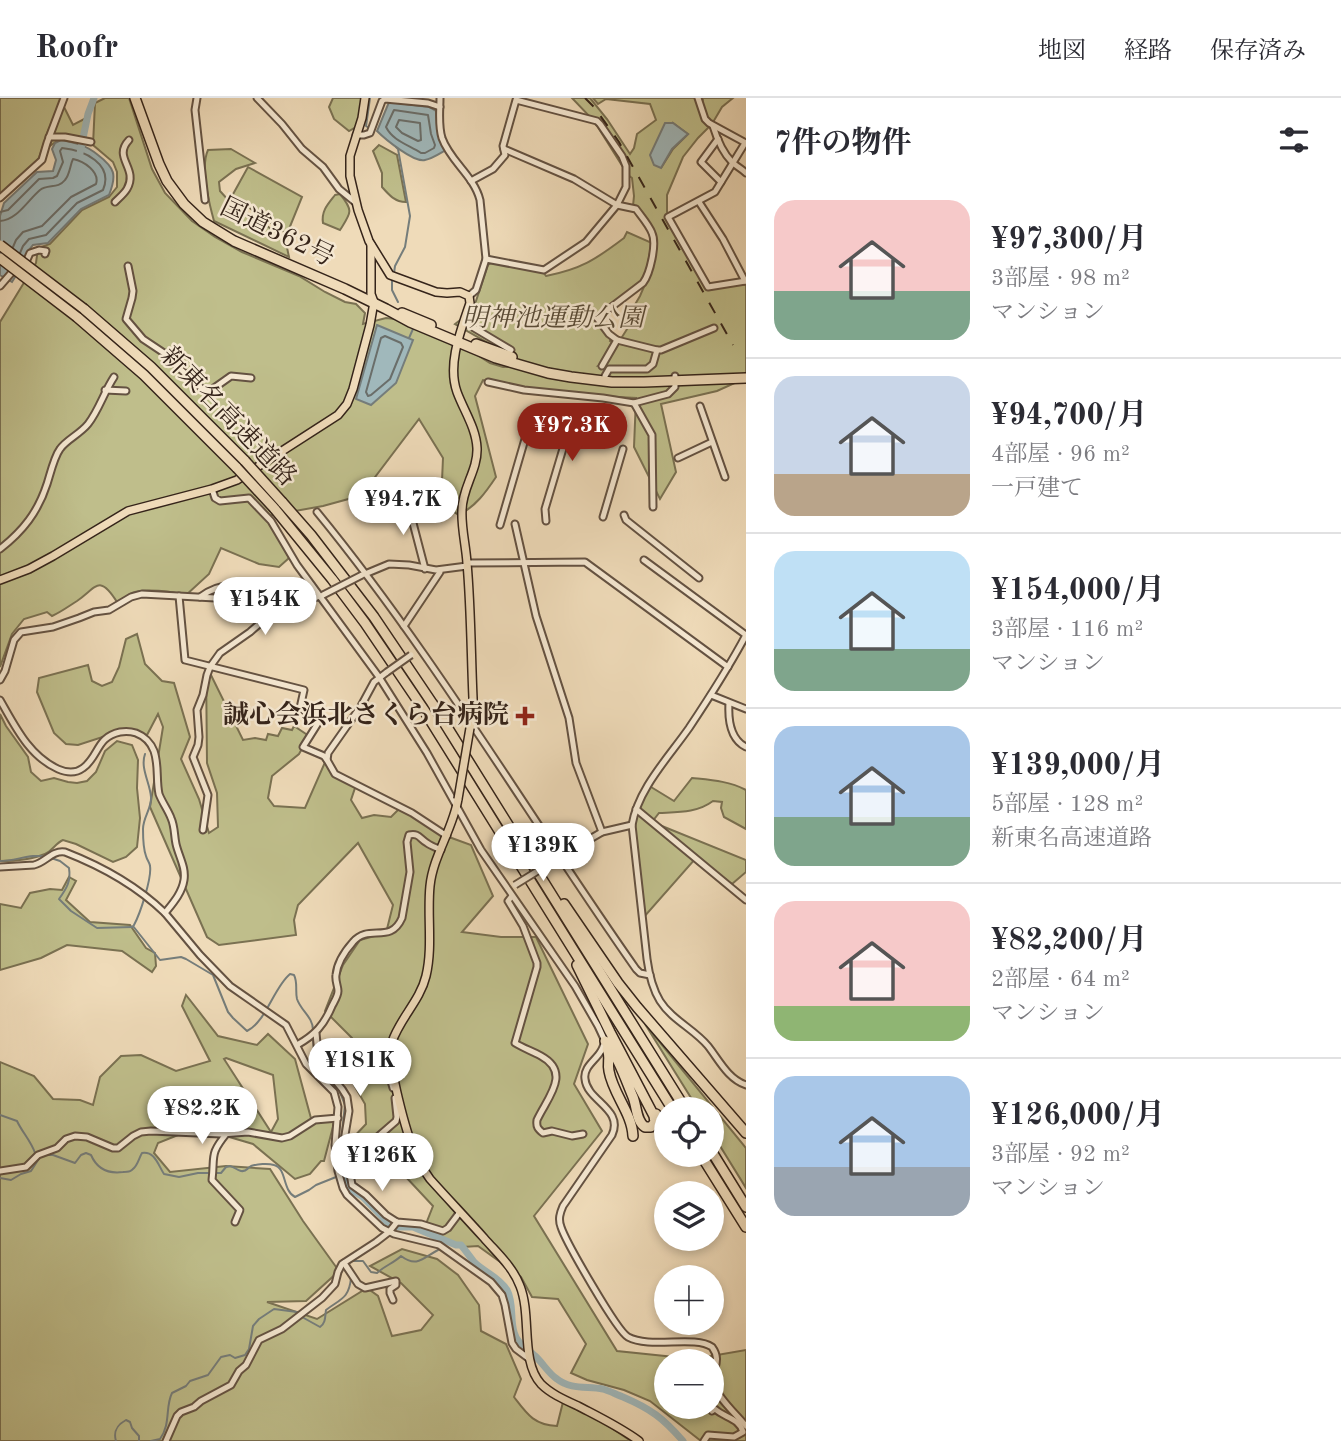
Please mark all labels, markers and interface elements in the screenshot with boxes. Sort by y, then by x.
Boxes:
text: Roofr [35,32,118,65]
text: 地図 [1038,40,1086,64]
text: 経路 [1124,40,1172,64]
text: 保存済み [1210,40,1306,64]
icon: filters [1275,121,1313,159]
text: 7件の物件 [774,129,911,159]
street label: 国道362号 [216,193,339,272]
text: ¥97,300/月 [991,225,1147,255]
icon: home [830,228,914,312]
text: 3部屋 · 98 m² [991,267,1130,290]
text: マンション [991,301,1105,324]
park label: 明神池運動公園 [462,304,648,332]
street label: 新東名高速道路 [155,340,303,491]
text: ¥94,700/月 [991,401,1147,431]
pin: ¥97.3K [515,404,629,463]
icon: home [830,404,914,488]
text: ¥97.3K [533,414,611,437]
text: 4部屋 · 96 m² [991,443,1130,466]
text: 一戸建て [991,477,1083,500]
pin: ¥94.7K [346,478,460,537]
text: ¥94.7K [364,488,442,511]
text: ¥154,000/月 [991,576,1165,606]
pin: ¥154K [216,578,314,637]
icon: home [830,579,914,663]
text: ¥154K [229,588,301,611]
text: 3部屋 · 116 m² [991,618,1143,641]
text: マンション [991,652,1105,675]
place label: 誠心会浜北さくら台病院 [223,700,509,729]
marker: 誠心会浜北さくら台病院 [515,706,535,726]
text: ¥139,000/月 [991,751,1165,781]
icon: home [830,754,914,838]
text: 5部屋 · 128 m² [991,793,1143,816]
pin: ¥139K [494,824,592,883]
text: 新東名高速道路 [991,827,1152,850]
text: ¥139K [507,834,579,857]
text: ¥82,200/月 [991,926,1147,956]
icon: home [830,929,914,1013]
text: 2部屋 · 64 m² [991,968,1130,991]
text: マンション [991,1002,1105,1025]
pin: ¥181K [311,1038,409,1098]
text: ¥181K [324,1049,396,1072]
pin: ¥82.2K [145,1086,259,1146]
text: ¥82.2K [163,1097,241,1120]
map controls [654,1097,724,1419]
button: locate [654,1097,724,1167]
text: ¥126,000/月 [991,1101,1165,1131]
icon: home [830,1104,914,1188]
pin: ¥126K [333,1134,431,1193]
text: 3部屋 · 92 m² [991,1143,1130,1166]
text: ¥126K [346,1144,418,1167]
text: マンション [991,1177,1105,1200]
button: layers [654,1181,724,1251]
button: + [654,1265,724,1335]
button: − [654,1349,724,1419]

